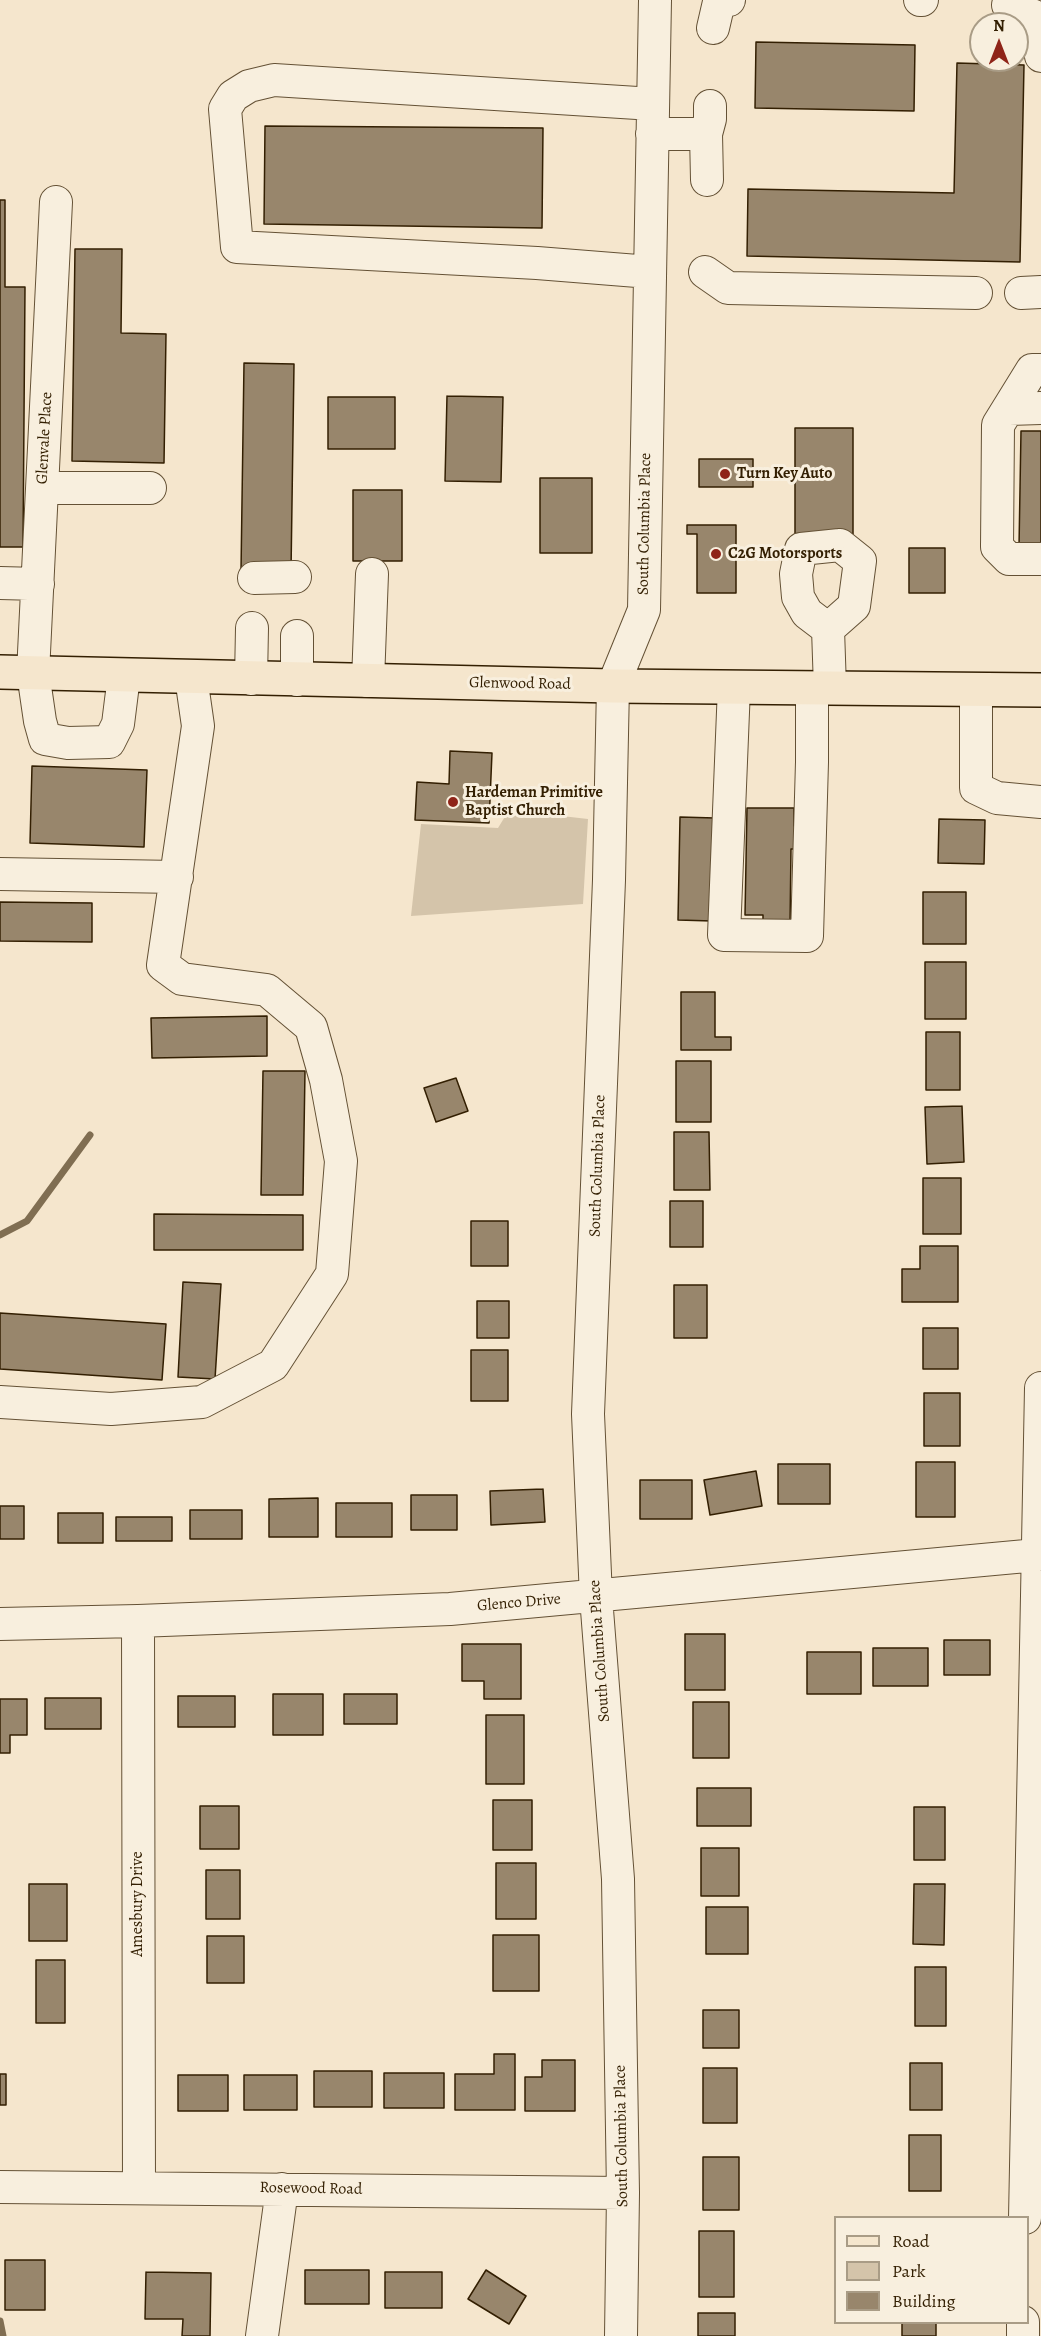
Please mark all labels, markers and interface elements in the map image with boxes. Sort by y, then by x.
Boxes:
north arrow [969,12,1029,72]
text: N [993,15,1005,37]
street label: Glenvale Place [33,391,57,485]
street label: South Columbia Place [634,453,656,595]
place label: Turn Key Auto [737,464,833,484]
marker: Turn Key Auto [718,467,732,481]
place label: C2G Motorsports [728,544,842,564]
marker: C2G Motorsports [709,547,723,561]
street label: Glenwood Road [469,674,571,694]
place label: Hardeman Primitive Baptist Church [465,783,603,821]
marker: Hardeman Primitive Baptist Church [446,795,460,809]
street label: South Columbia Place [586,1094,610,1238]
street label: South Columbia Place [585,1579,615,1723]
street label: Glenco Drive [476,1590,562,1616]
street label: Amesbury Drive [128,1851,148,1957]
street label: South Columbia Place [611,2065,633,2207]
street label: Rosewood Road [259,2179,363,2199]
legend [834,2216,1029,2324]
text: Road [892,2229,929,2253]
text: Park [892,2259,926,2283]
text: Building [892,2289,956,2313]

